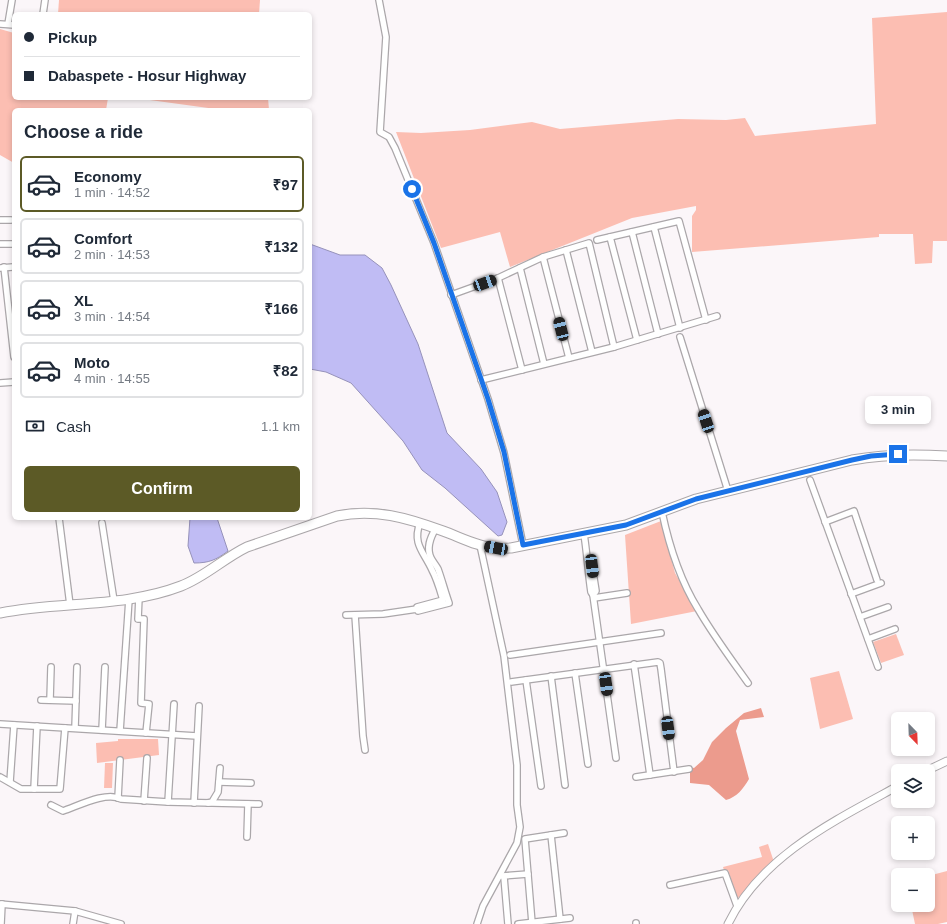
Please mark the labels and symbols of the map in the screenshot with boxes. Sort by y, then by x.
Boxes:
route start [403,180,421,198]
car [472,273,498,293]
car [552,316,570,342]
callout: 3 min [865,396,931,424]
car [697,408,715,434]
route end [889,445,907,463]
car [483,540,509,556]
car [585,553,599,579]
car [598,671,614,697]
north arrow [891,712,935,756]
car [661,715,675,741]

